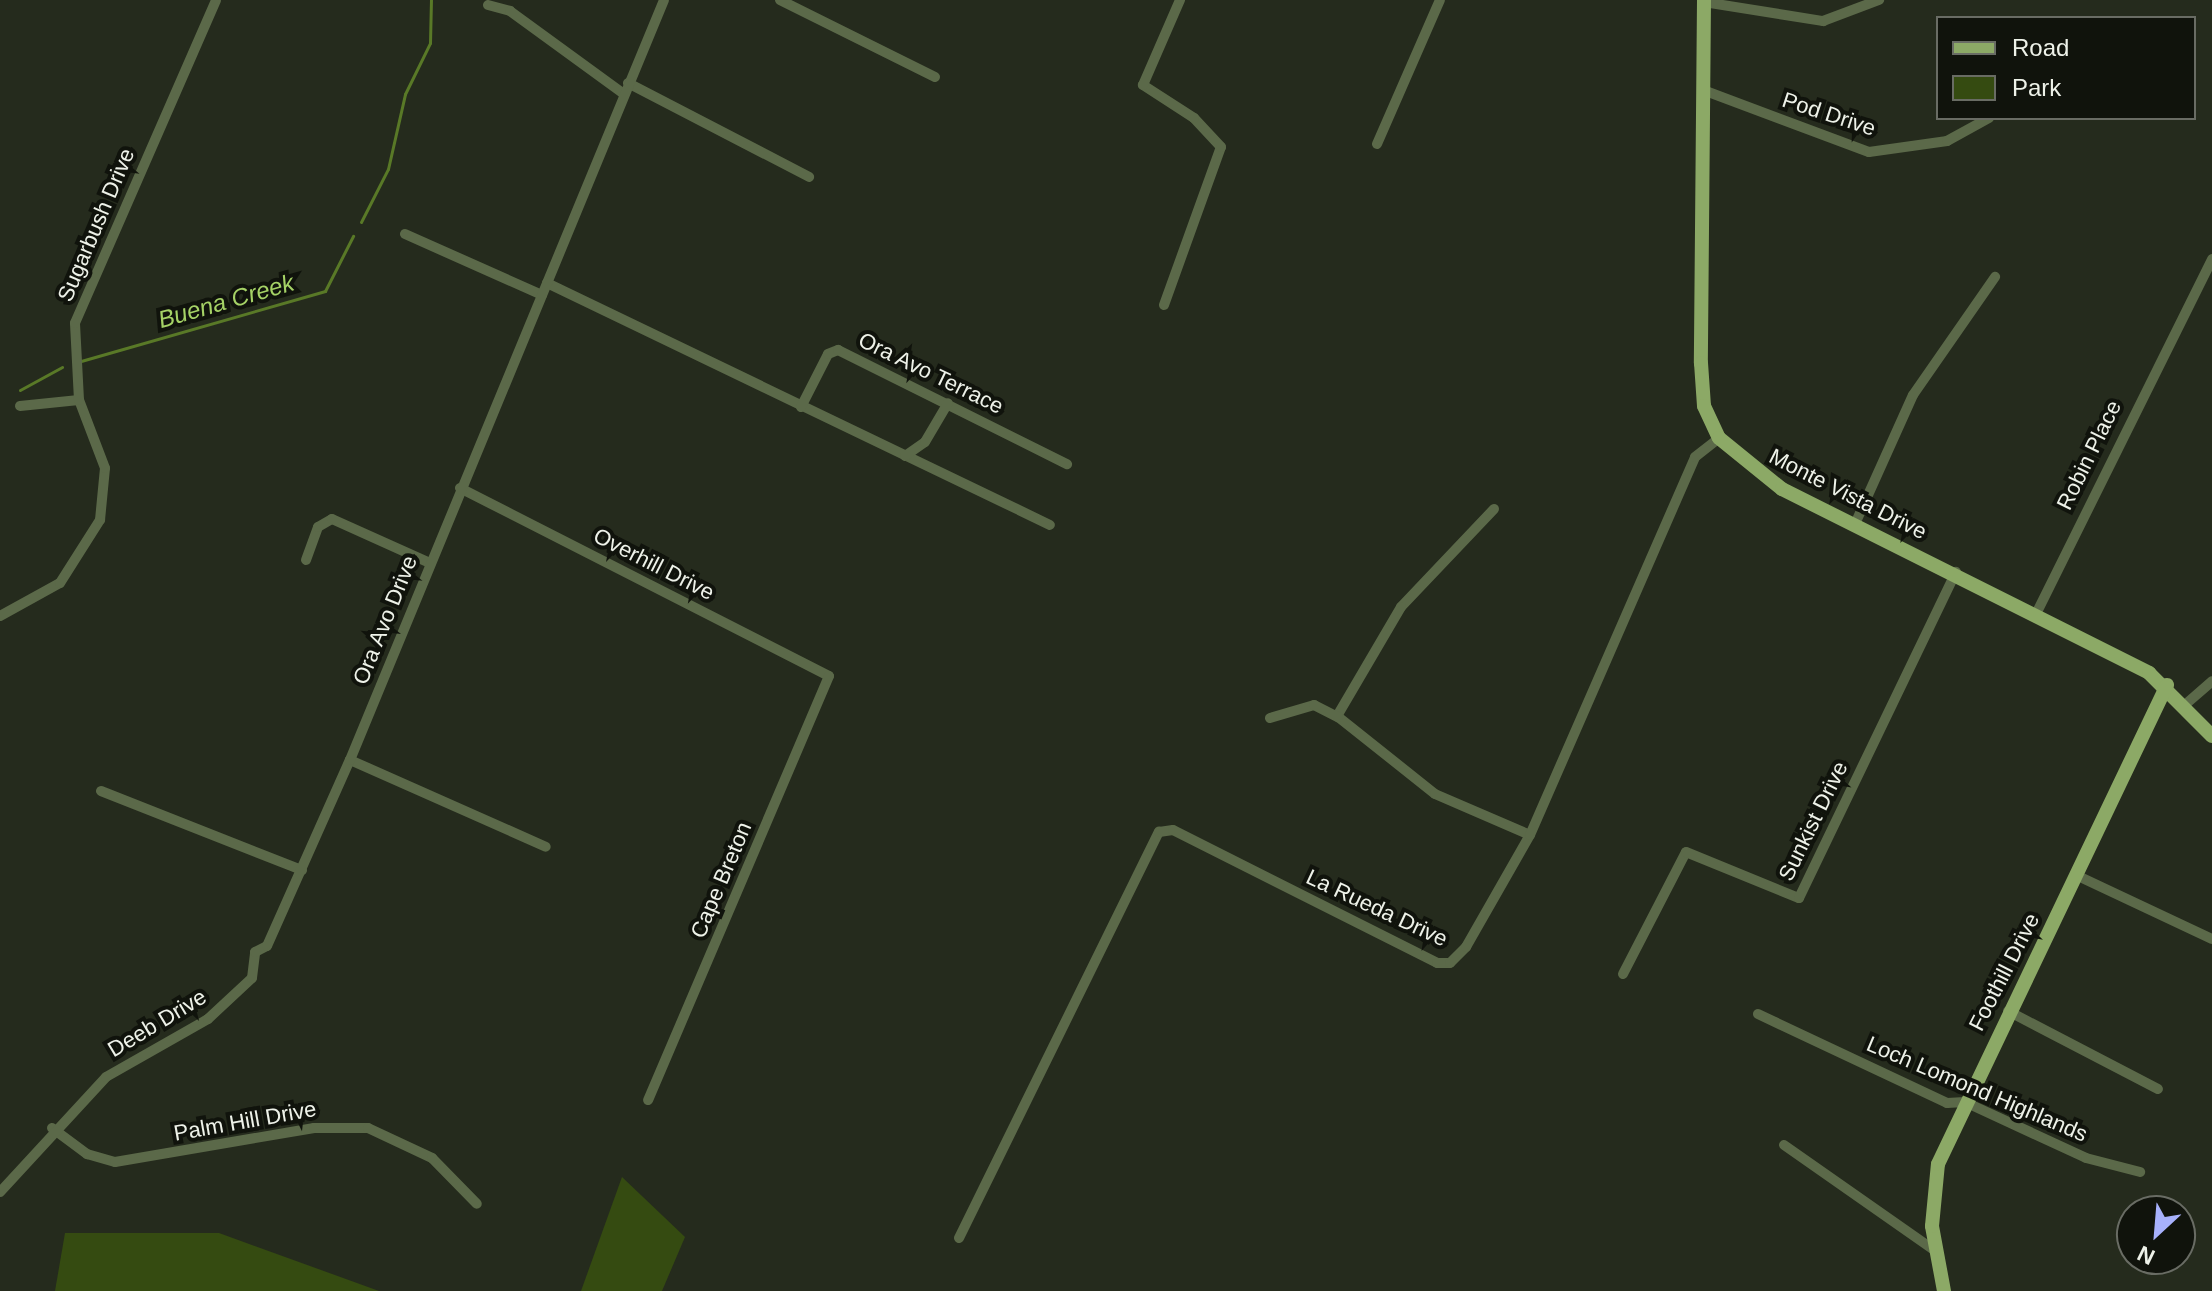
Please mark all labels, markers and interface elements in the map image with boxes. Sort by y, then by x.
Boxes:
legend [1936,16,2196,120]
text: Road [2012,34,2069,61]
text: Park [2012,74,2061,101]
street label: Pod Drive [1779,87,1879,141]
street label: Sugarbush Drive [52,144,140,306]
water label: Buena Creek [155,268,297,334]
street label: Ora Avo Terrace [853,326,1009,420]
street label: Robin Place [2051,396,2127,514]
street label: Monte Vista Drive [1765,443,1931,545]
street label: Overhill Drive [589,522,719,606]
street label: Ora Avo Drive [347,551,423,689]
street label: Sunkist Drive [1773,757,1853,885]
street label: Cape Breton [685,818,757,942]
street label: La Rueda Drive [1302,864,1452,952]
street label: Foothill Drive [1963,909,2045,1035]
street label: Deeb Drive [103,983,211,1063]
street label: Loch Lomond Highlands [1863,1030,2091,1148]
street label: Palm Hill Drive [172,1095,318,1147]
north arrow [2116,1195,2196,1275]
text: N [2134,1241,2159,1270]

